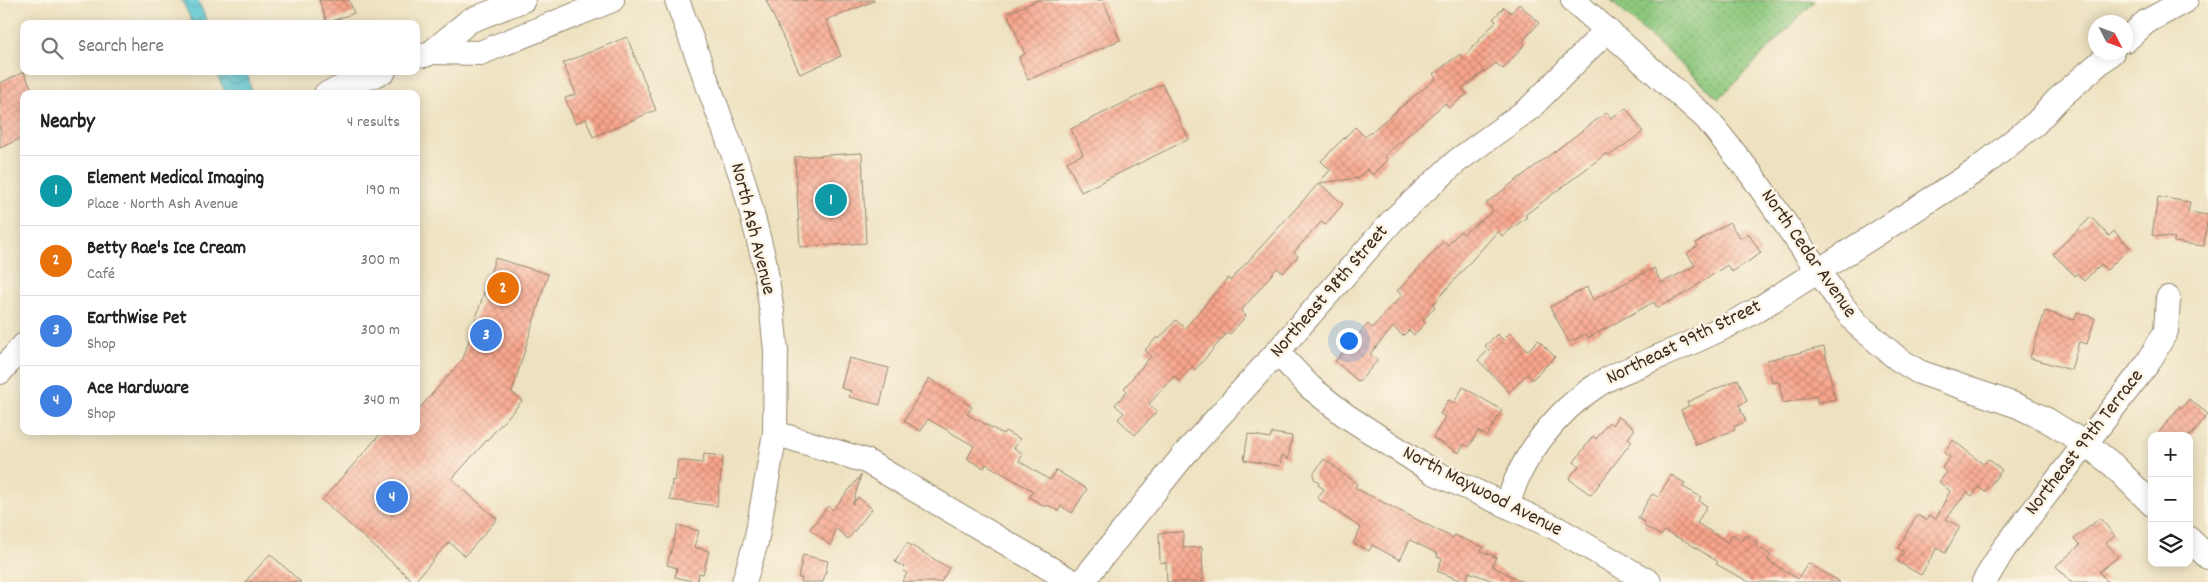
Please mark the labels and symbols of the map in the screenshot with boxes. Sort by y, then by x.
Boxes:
north arrow [2088,15,2133,60]
street label: North Ash Avenue [722,160,782,298]
pin: 1 [815,181,847,219]
street label: North Cedar Avenue [1753,184,1863,324]
street label: Northeast 98th Street [1264,219,1396,365]
pin: 2 [487,269,519,307]
street label: Northeast 99th Street [1602,293,1766,393]
pin: 3 [470,316,502,354]
your location [1336,328,1362,354]
street label: Northeast 99th Terrace [2019,364,2151,522]
street label: North Maywood Avenue [1397,440,1567,544]
pin: 4 [376,478,408,516]

